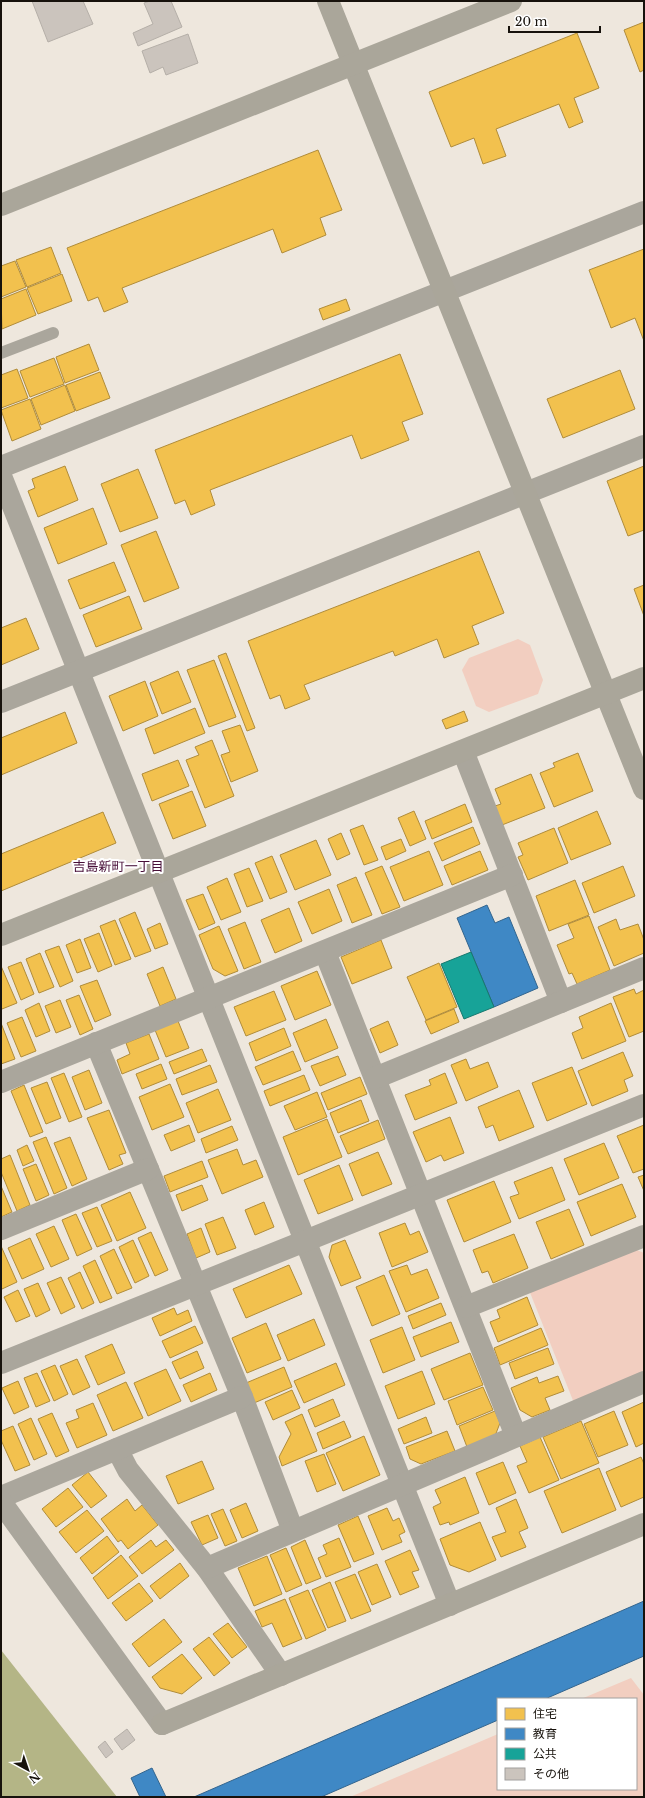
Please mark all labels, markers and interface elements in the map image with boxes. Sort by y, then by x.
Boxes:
scale bar [509,8,600,34]
text: 20 m [515,14,547,29]
district label: 吉島新町一丁目 [72,858,164,875]
legend [497,1698,637,1790]
text: 住宅 [533,1706,557,1721]
text: 教育 [533,1726,557,1741]
text: 公共 [533,1746,557,1761]
north arrow [8,1750,48,1790]
text: その他 [533,1766,569,1781]
text: N [25,1769,43,1787]

